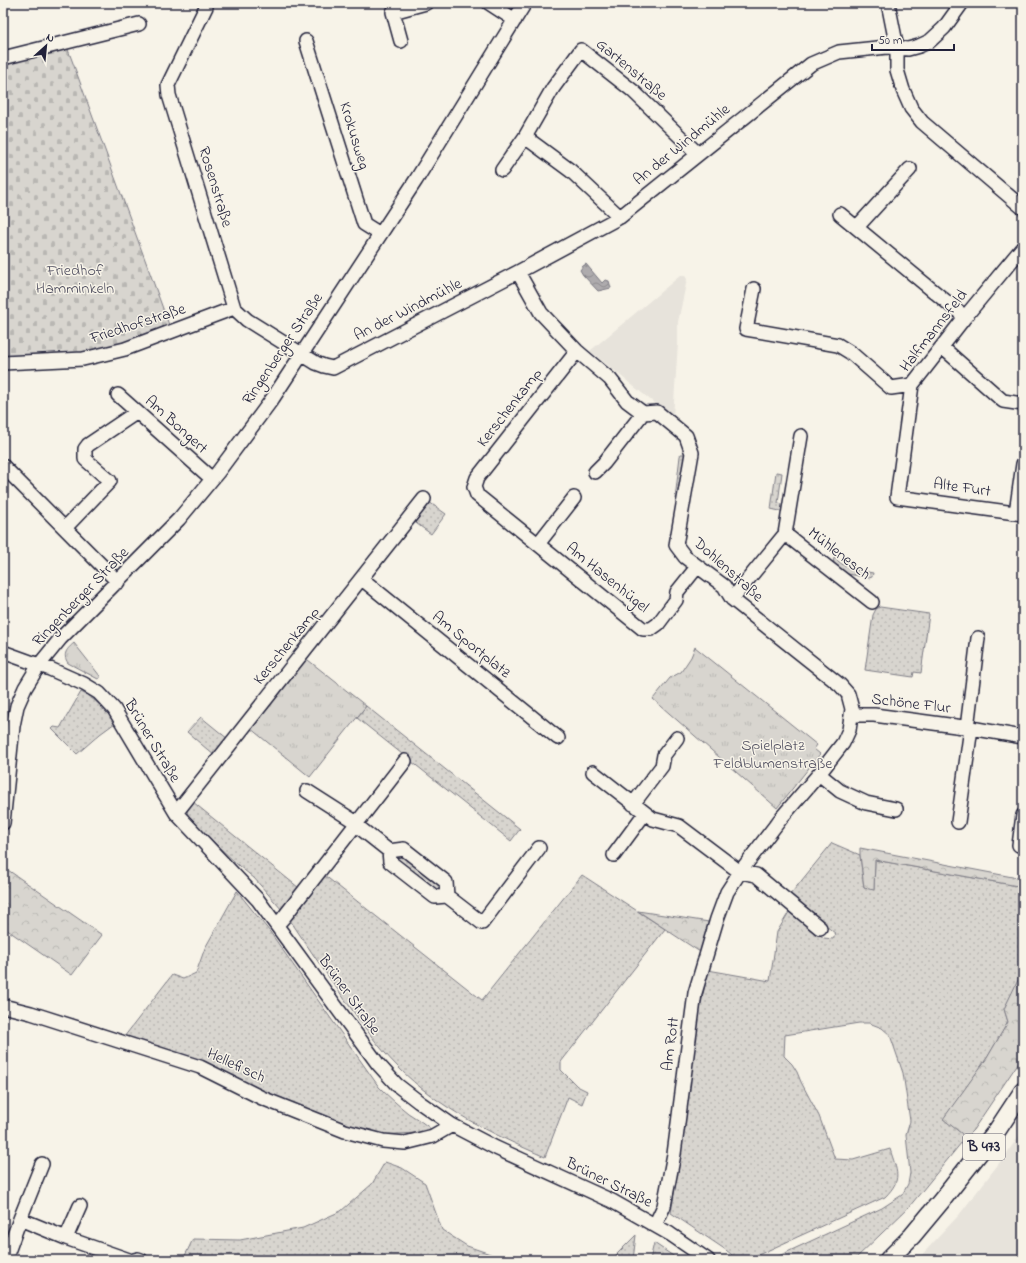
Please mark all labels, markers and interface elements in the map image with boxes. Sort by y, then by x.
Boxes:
north arrow [26,26,66,66]
scale bar [872,26,954,52]
text: N [43,29,57,47]
text: 50 m [878,32,902,50]
street label: Gartenstraße [590,33,673,108]
street label: An der Windmühle [628,98,736,192]
street label: Krokusweg [332,99,376,173]
street label: Rosenstraße [191,144,239,231]
park label: Friedhof Hamminkeln [36,259,114,301]
street label: An der Windmühle [350,272,467,348]
street label: Halfmannsfeld [894,285,974,377]
street label: Ringenberger Straße [237,287,330,410]
street label: Friedhofstraße [86,297,190,351]
street label: Kerschenkamp [471,363,549,453]
street label: Am Bongert [139,390,213,460]
street label: Alte Furt [932,472,993,504]
street label: Mühlenesch [802,522,876,586]
street label: Dohlenstraße [687,531,769,609]
street label: Am Hasenhügel [560,537,654,619]
street label: Ringenberger Straße [27,541,136,652]
street label: Kerschenkamp [248,601,326,690]
street label: Am Sportplatz [426,606,516,685]
street label: Schöne Flur [870,687,952,721]
street label: Brüner Straße [117,694,187,788]
park label: Spielplatz Feldblumenstraße [712,734,833,776]
street label: Brüner Straße [311,949,387,1041]
street label: Am Rott [656,1015,686,1072]
street label: Hellefisch [203,1042,269,1090]
road number: B 473 [963,1134,1005,1160]
street label: Brüner Straße [561,1151,657,1215]

